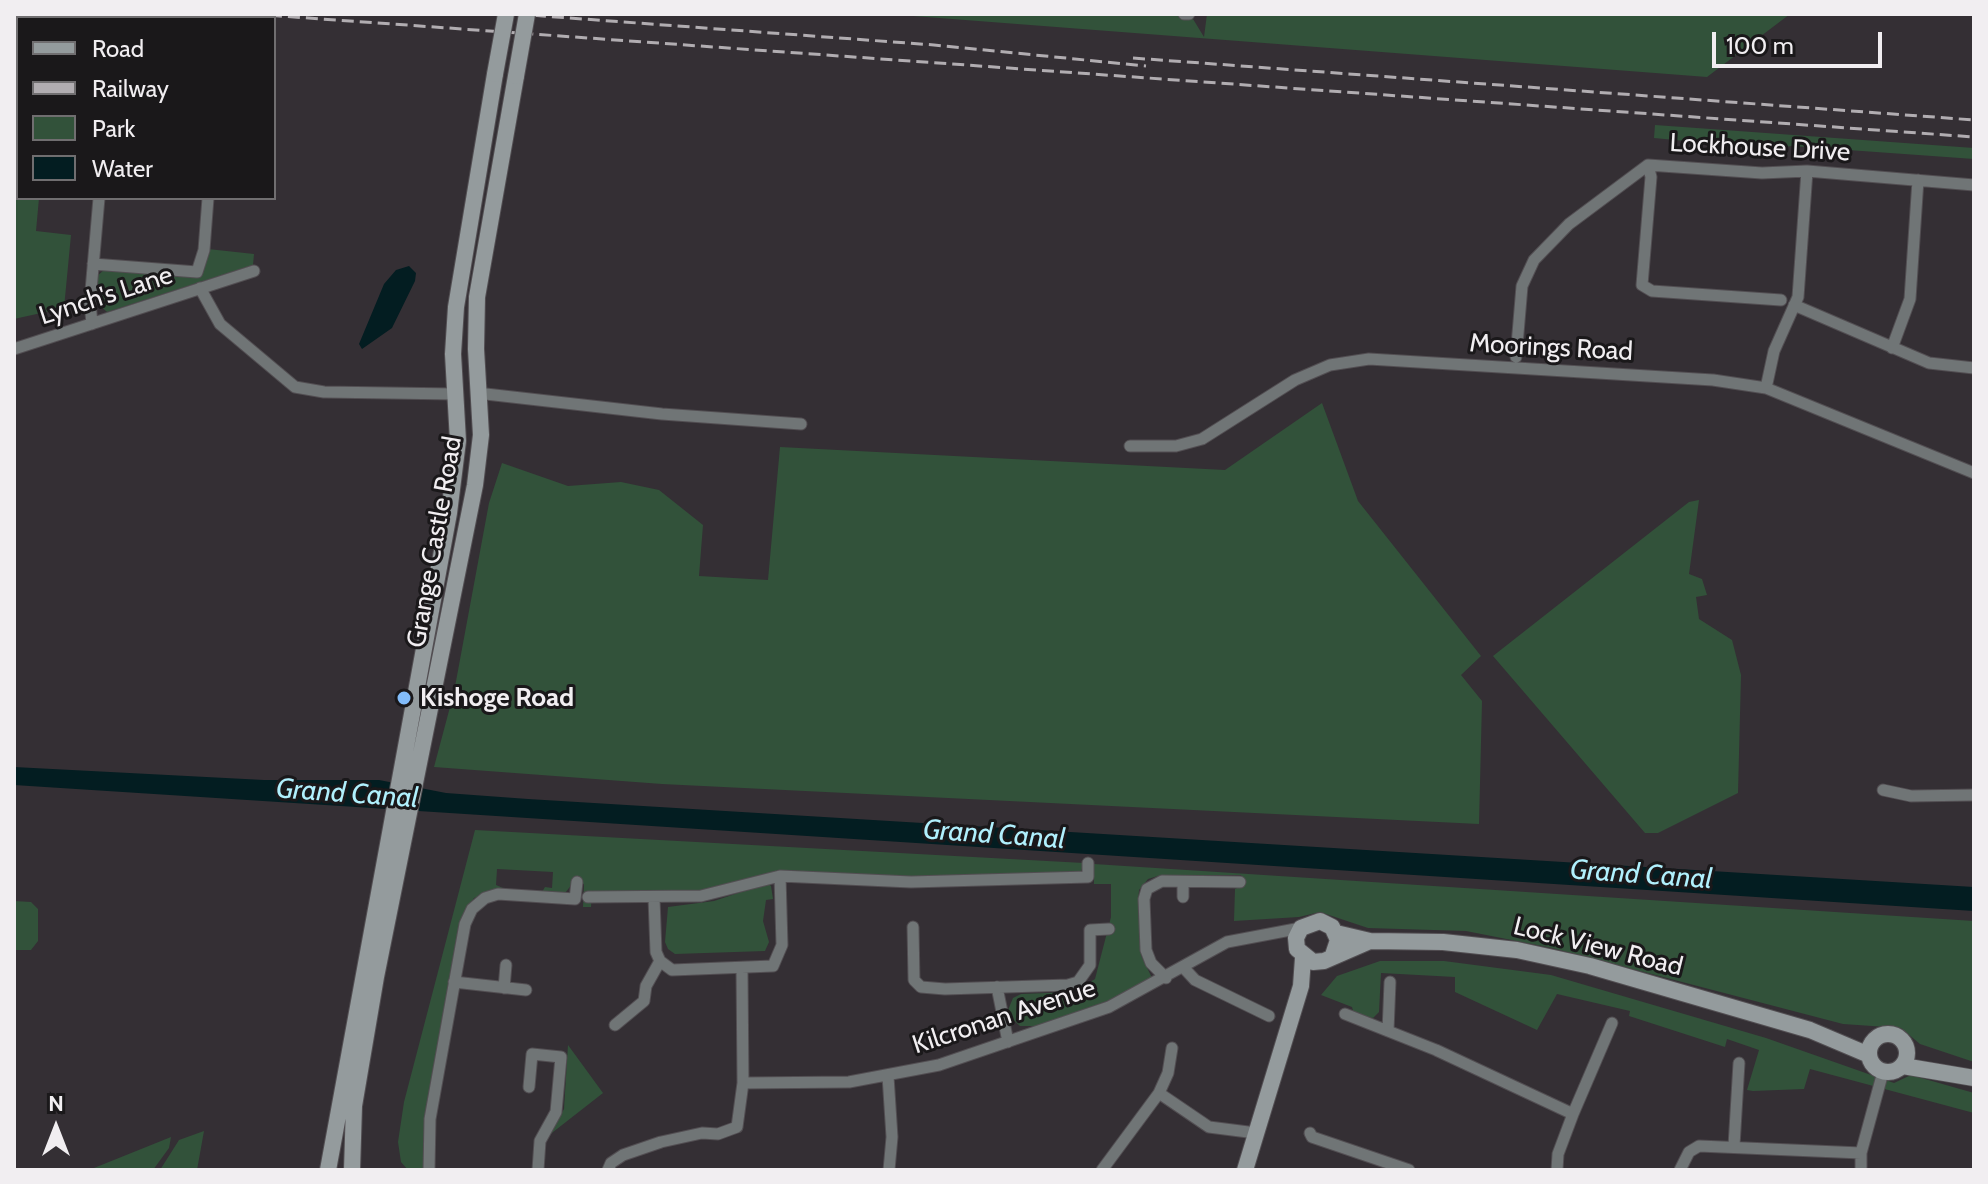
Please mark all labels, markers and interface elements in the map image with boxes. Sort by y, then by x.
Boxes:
legend [16,16,276,200]
scale bar [1716,16,1886,66]
text: 100 m [1726,31,1794,60]
text: Road [92,34,144,63]
text: Railway [92,74,169,103]
text: Park [92,114,135,143]
street label: Lockhouse Drive [1669,128,1851,168]
text: Water [92,154,153,183]
street label: Lynch's Lane [35,260,177,332]
street label: Moorings Road [1468,328,1634,368]
street label: Grange Castle Road [401,434,469,650]
place label: Kishoge Road [420,682,574,714]
marker: Kishoge Road [395,689,413,707]
water label: Grand Canal [275,772,419,816]
water label: Grand Canal [922,813,1066,857]
water label: Grand Canal [1569,853,1713,897]
street label: Lock View Road [1510,911,1686,983]
street label: Kilcronan Avenue [909,973,1099,1061]
north arrow [16,1088,96,1168]
text: N [48,1090,64,1117]

